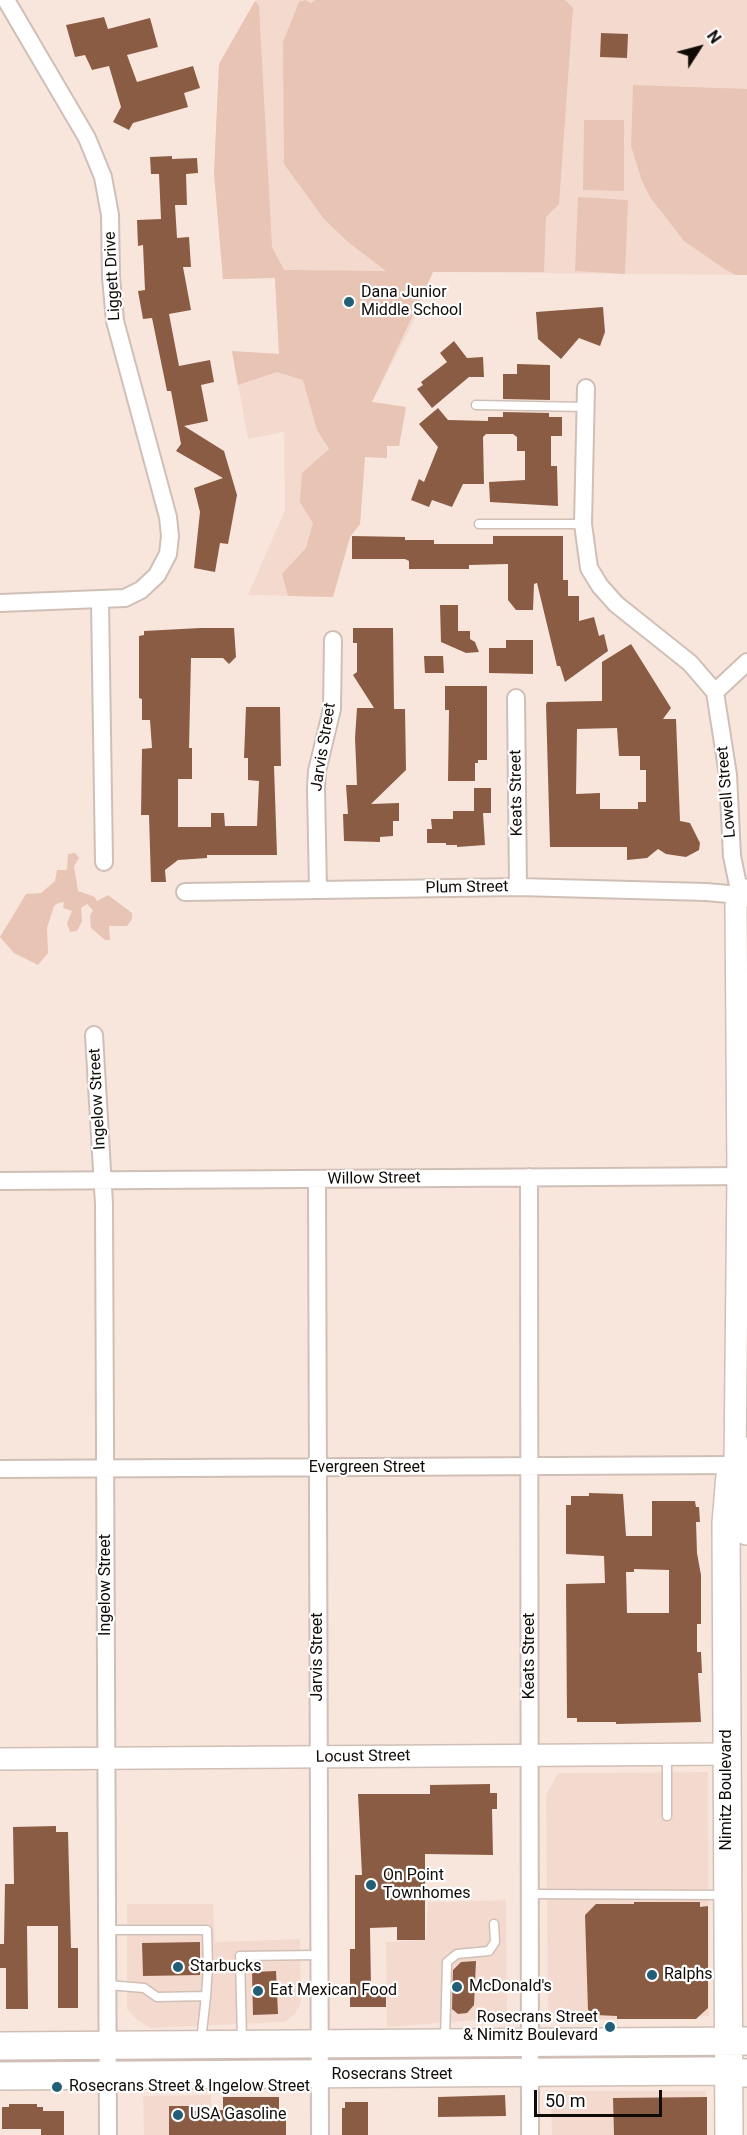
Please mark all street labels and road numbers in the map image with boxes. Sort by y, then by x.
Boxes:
street label: Liggett Drive [101,231,125,321]
street label: Jarvis Street [308,701,340,793]
street label: Lowell Street [713,745,741,839]
street label: Keats Street [507,749,527,837]
street label: Plum Street [425,878,509,898]
street label: Ingelow Street [86,1048,110,1150]
street label: Willow Street [327,1169,421,1189]
street label: Evergreen Street [309,1458,425,1478]
street label: Ingelow Street [96,1534,116,1636]
street label: Jarvis Street [308,1612,328,1702]
street label: Keats Street [520,1613,540,1699]
street label: Nimitz Boulevard [717,1729,737,1851]
street label: Locust Street [316,1747,410,1767]
street label: Rosecrans Street [331,2065,453,2085]

